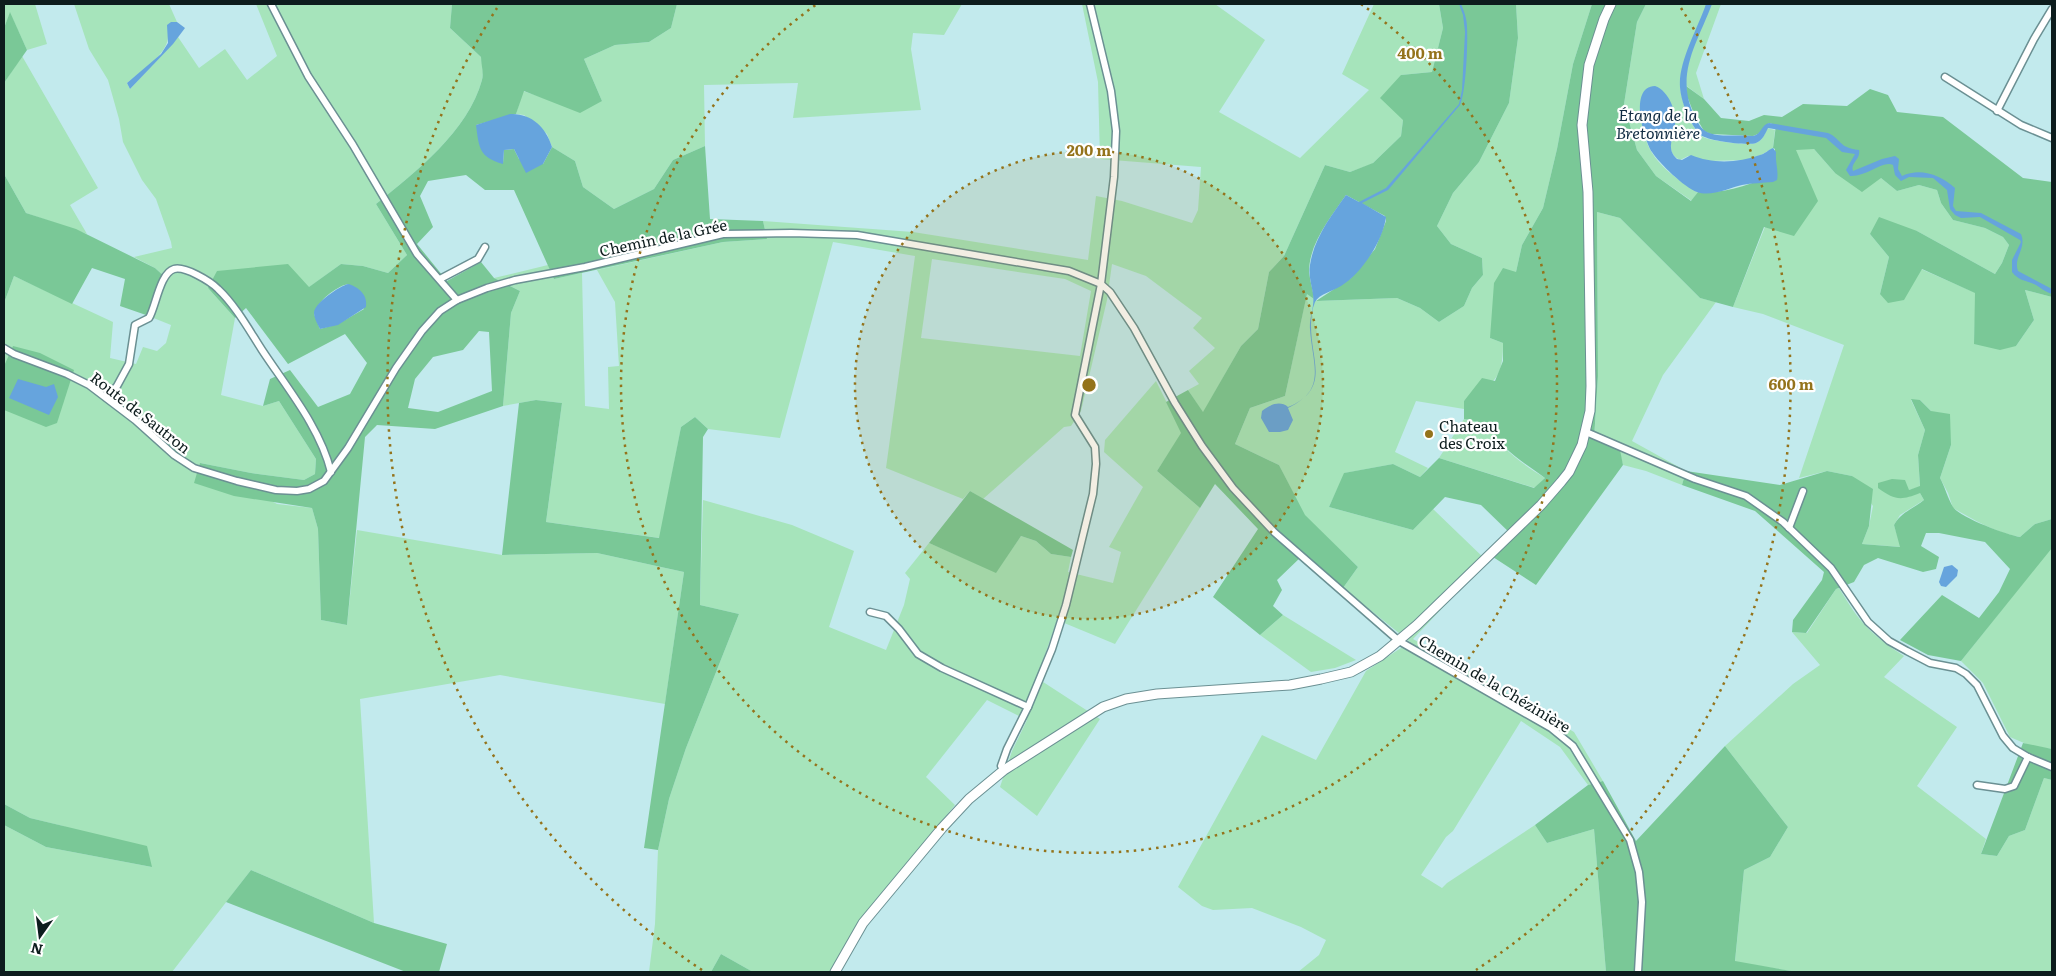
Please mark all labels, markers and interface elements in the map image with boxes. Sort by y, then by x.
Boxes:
text: 400 m [1397,41,1443,64]
water label: Étang de la Bretonnière [1616,102,1700,144]
text: 200 m [1067,138,1111,161]
street label: Chemin de la Grée [597,212,729,262]
street label: Route de Sautron [86,365,196,459]
text: 600 m [1768,372,1814,395]
centre of rings [1080,376,1098,394]
place label: Chateau des Croix [1439,414,1506,454]
marker: Chateau des Croix [1423,428,1435,440]
street label: Chemin de la Chézinière [1415,628,1576,738]
north arrow [15,911,65,961]
text: N [28,938,45,961]

